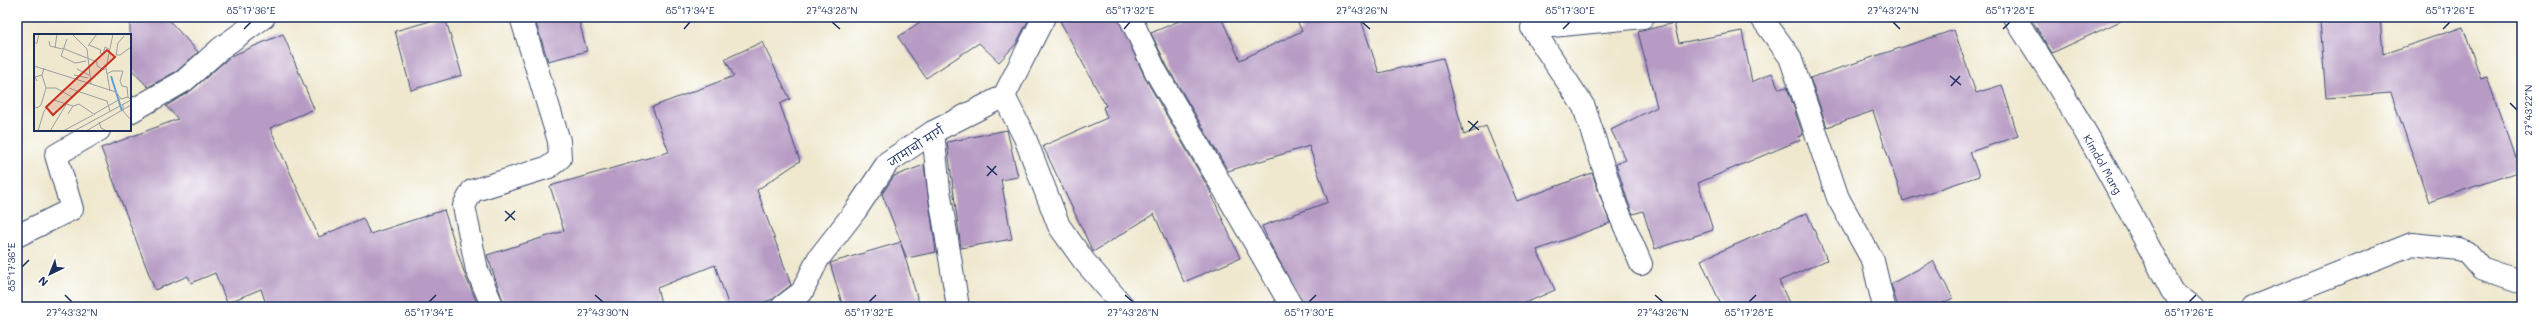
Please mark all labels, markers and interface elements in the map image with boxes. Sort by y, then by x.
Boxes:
text: 85°17'36"E [226,3,276,17]
text: 85°17'34"E [666,3,715,17]
text: 27°43'28"N [806,3,858,17]
text: 85°17'32"E [1106,3,1155,17]
text: 27°43'26"N [1336,3,1388,17]
text: 85°17'30"E [1545,3,1595,17]
text: 27°43'24"N [1867,3,1919,17]
text: 85°17'28"E [1986,3,2035,17]
text: 85°17'26"E [2426,3,2475,17]
inset map [34,34,131,131]
text: 27°43'22"N [2521,85,2535,135]
street label: जामाचो मार्ग [884,121,948,170]
street label: Kimdol Marg [2081,131,2126,196]
text: 85°17'36"E [4,242,18,292]
north arrow [30,254,70,294]
text: N [35,273,51,290]
text: 27°43'32"N [46,305,98,319]
text: 85°17'34"E [405,305,454,319]
text: 27°43'30"N [577,305,629,319]
text: 85°17'32"E [845,305,894,319]
text: 27°43'28"N [1107,305,1159,319]
text: 85°17'30"E [1284,305,1334,319]
text: 27°43'26"N [1637,305,1689,319]
text: 85°17'28"E [1725,305,1774,319]
text: 85°17'26"E [2165,305,2214,319]

